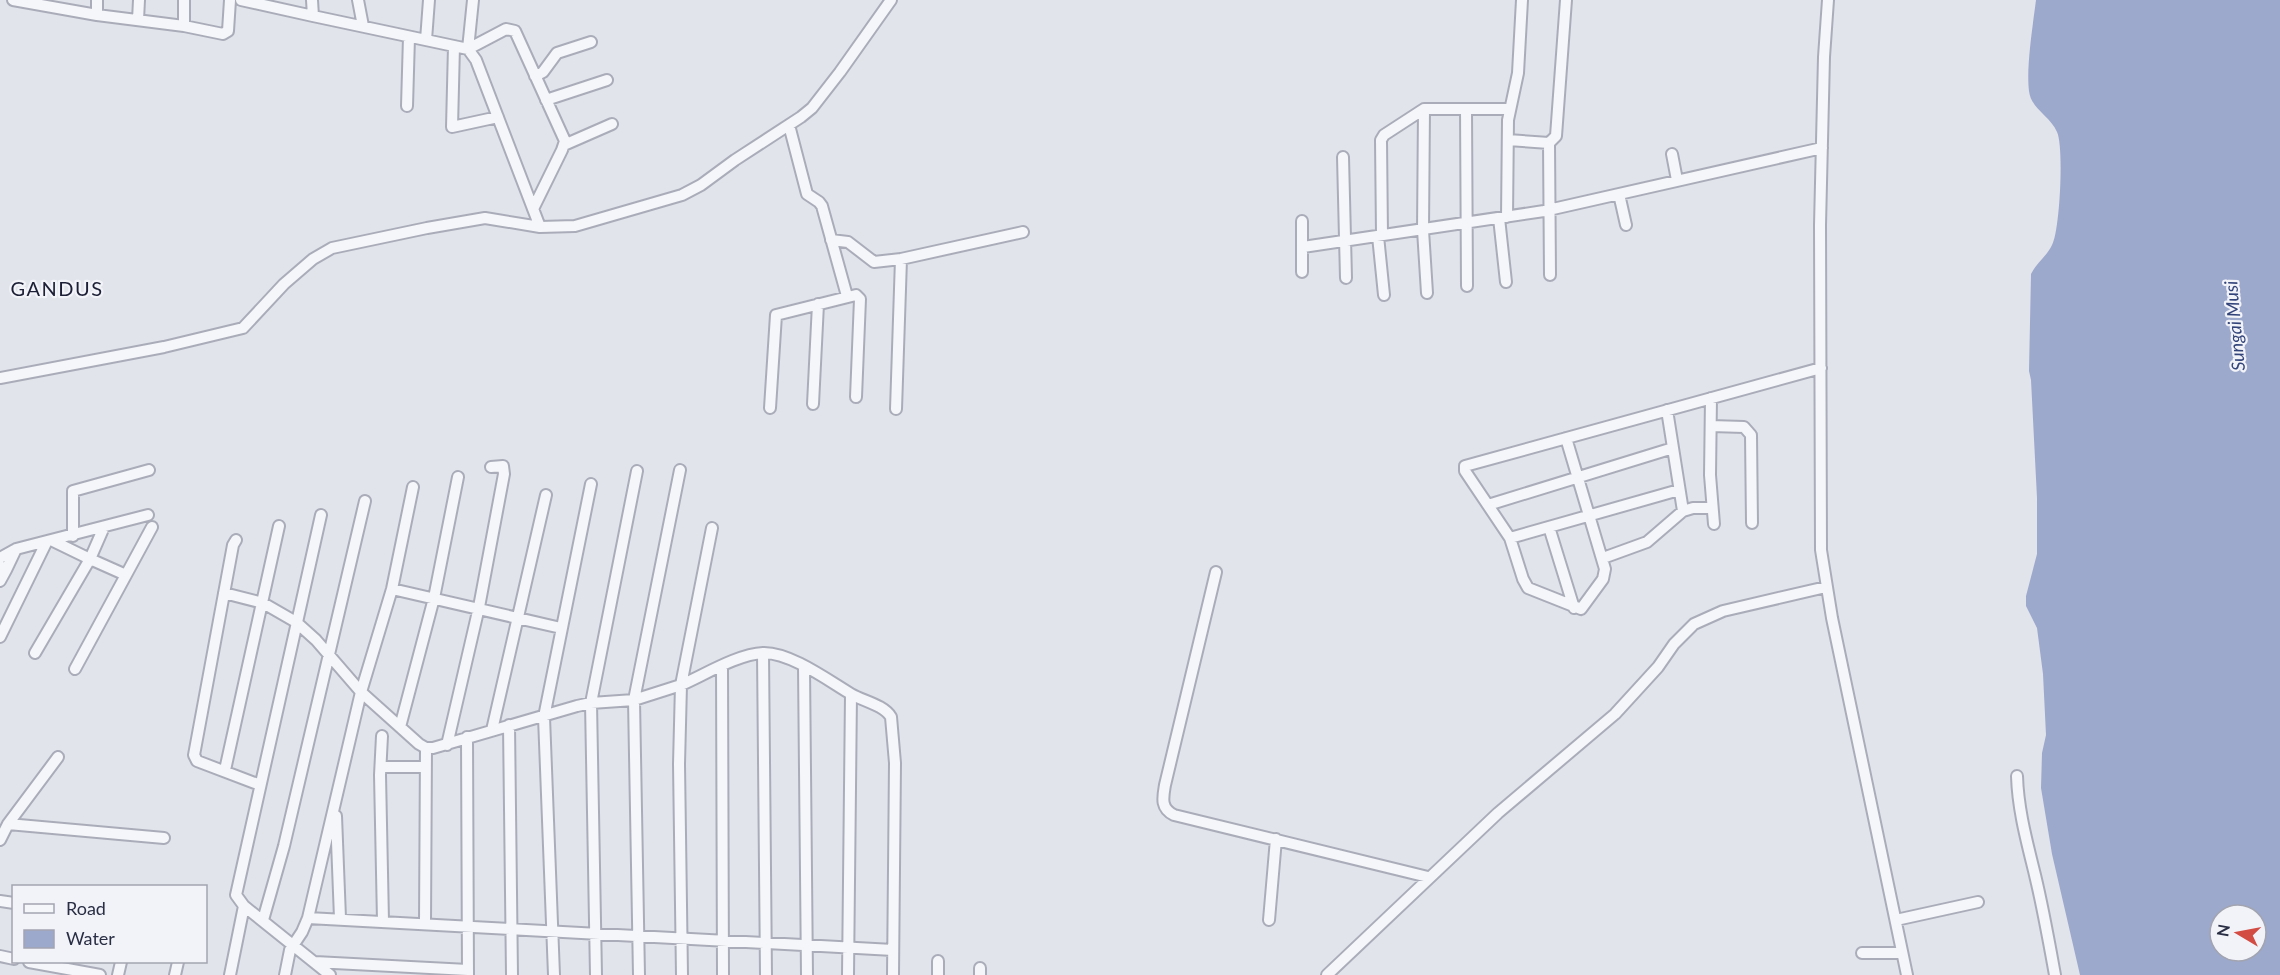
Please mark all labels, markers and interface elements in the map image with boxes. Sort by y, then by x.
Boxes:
district label: GANDUS [10,276,104,300]
water label: Sungai Musi [2219,280,2249,372]
legend [12,885,207,963]
text: Road [66,897,106,919]
north arrow [2208,903,2268,963]
text: N [2212,923,2233,938]
text: Water [66,927,115,949]

